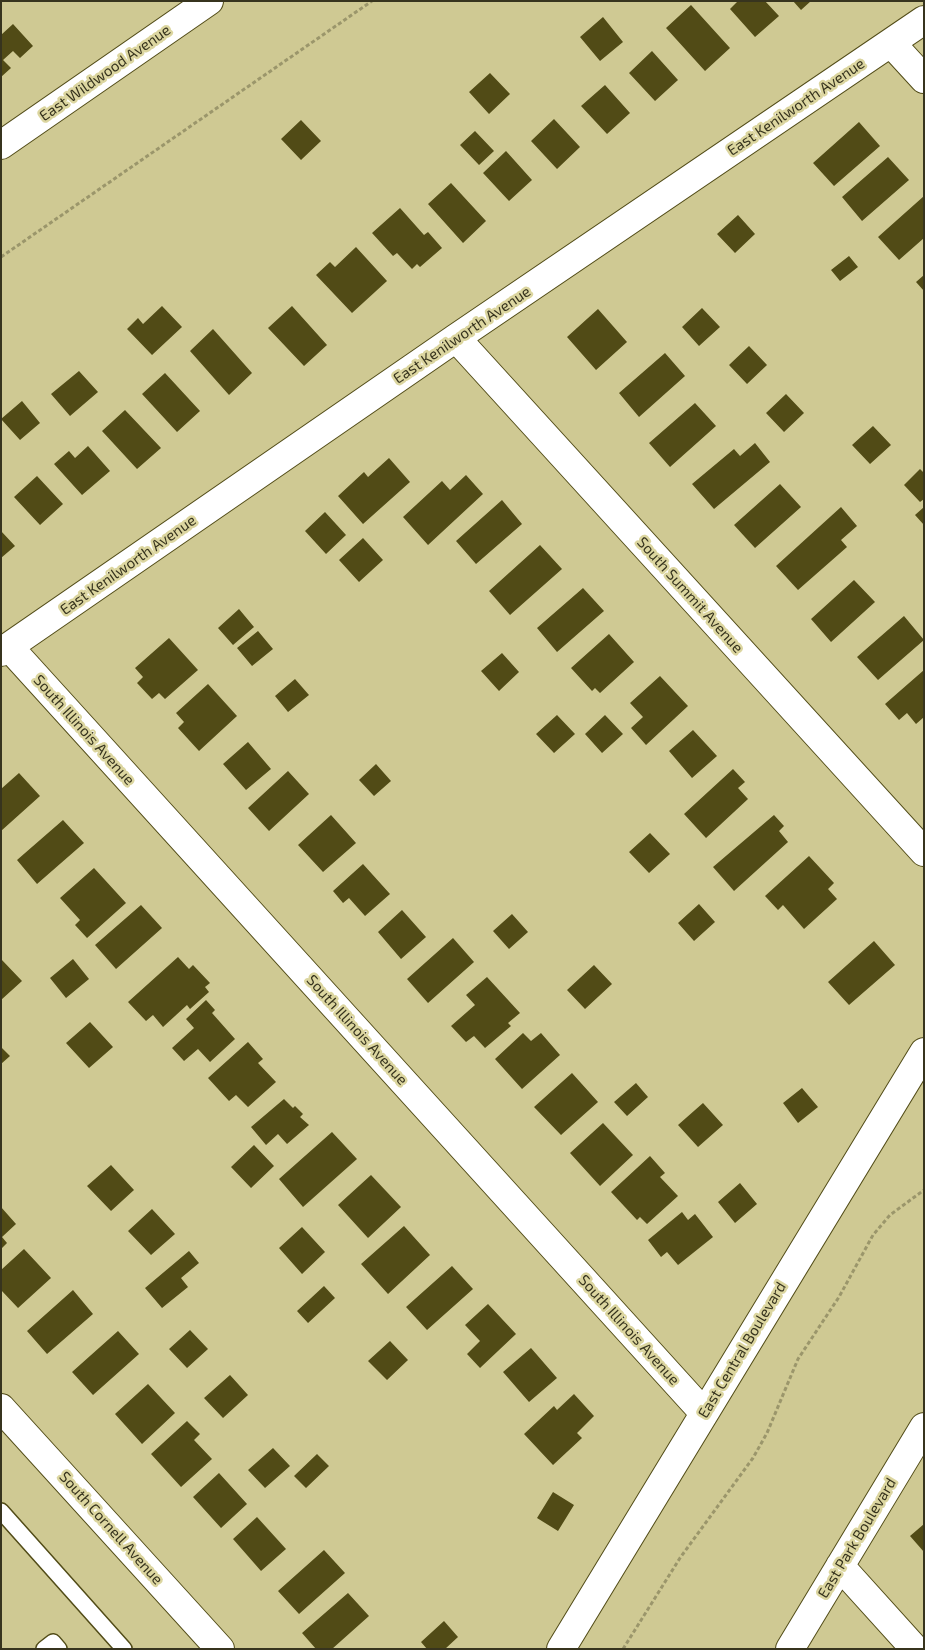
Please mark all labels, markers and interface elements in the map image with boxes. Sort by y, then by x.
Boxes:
street label: East Wildwood Avenue [36,21,174,125]
street label: East Kenilworth Avenue [724,54,868,160]
street label: East Kenilworth Avenue [390,282,534,388]
street label: East Kenilworth Avenue [57,511,199,619]
street label: South Summit Avenue [633,533,747,657]
street label: South Illinois Avenue [30,671,138,789]
street label: South Illinois Avenue [303,971,411,1089]
street label: South Illinois Avenue [575,1271,683,1389]
street label: East Central Boulevard [694,1279,790,1421]
street label: South Cornell Avenue [56,1468,166,1588]
street label: East Park Boulevard [814,1475,900,1601]

